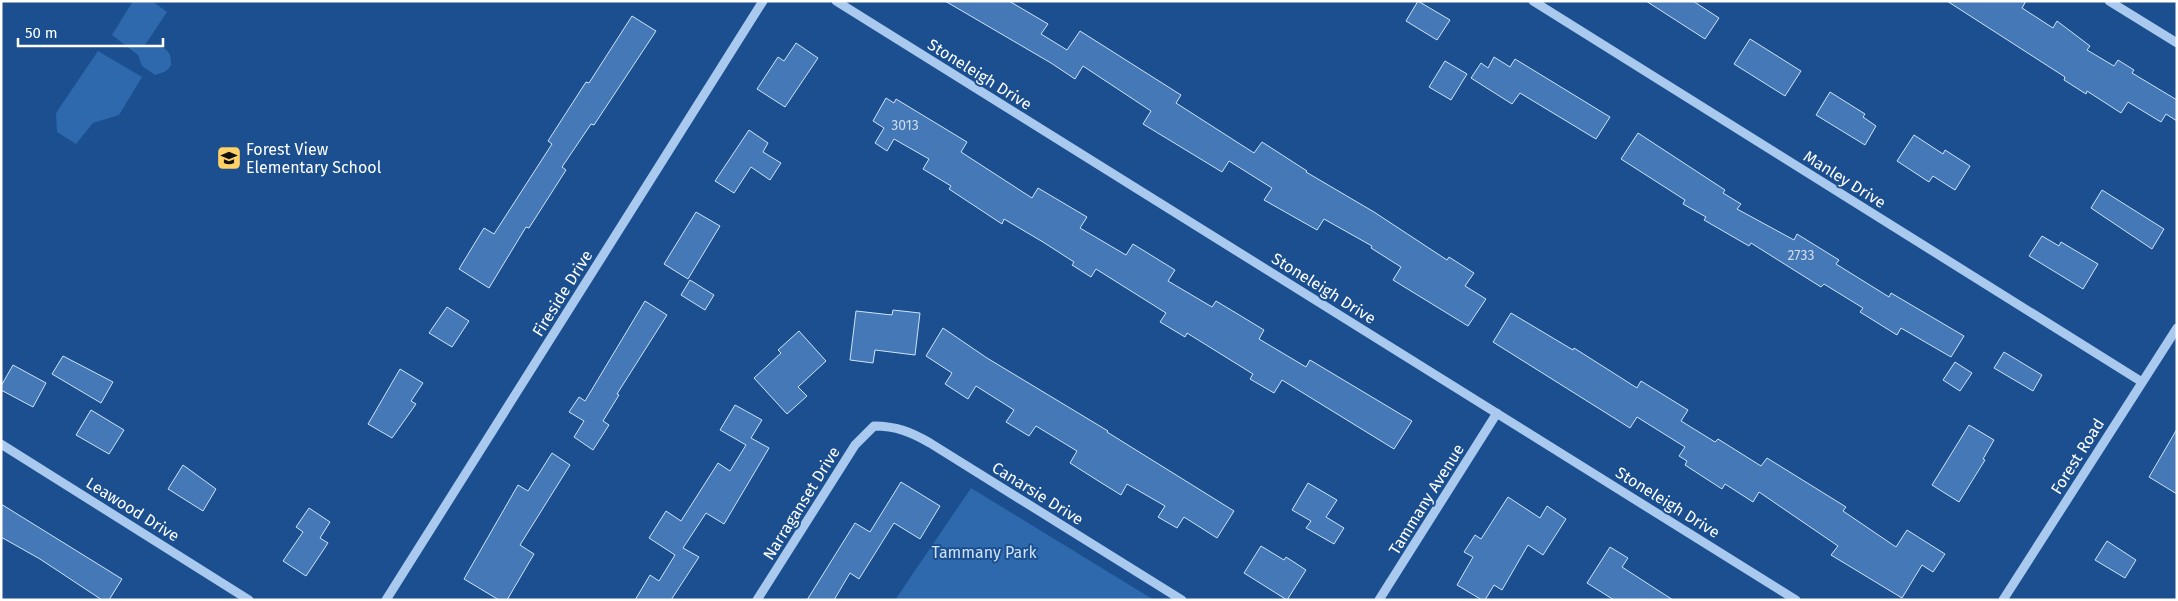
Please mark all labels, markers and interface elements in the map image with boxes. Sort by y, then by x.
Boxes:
scale bar [18,15,162,47]
text: 50 m [25,24,58,42]
street label: Stoneleigh Drive [924,35,1035,114]
house number: 3013 [891,117,919,134]
place label: Forest View Elementary School [246,140,382,177]
school or university icon: Forest View Elementary School [216,145,242,171]
street label: Manley Drive [1800,147,1889,212]
street label: Fireside Drive [528,247,597,340]
house number: 2733 [1788,247,1814,264]
street label: Stoneleigh Drive [1268,249,1379,328]
street label: Forest Road [2047,415,2108,498]
street label: Tammany Avenue [1385,440,1468,558]
street label: Narraganset Drive [759,443,844,563]
street label: Canarsie Drive [989,458,1087,529]
street label: Stoneleigh Drive [1612,463,1723,542]
street label: Leawood Drive [83,473,183,546]
park label: Tammany Park [931,543,1037,562]

